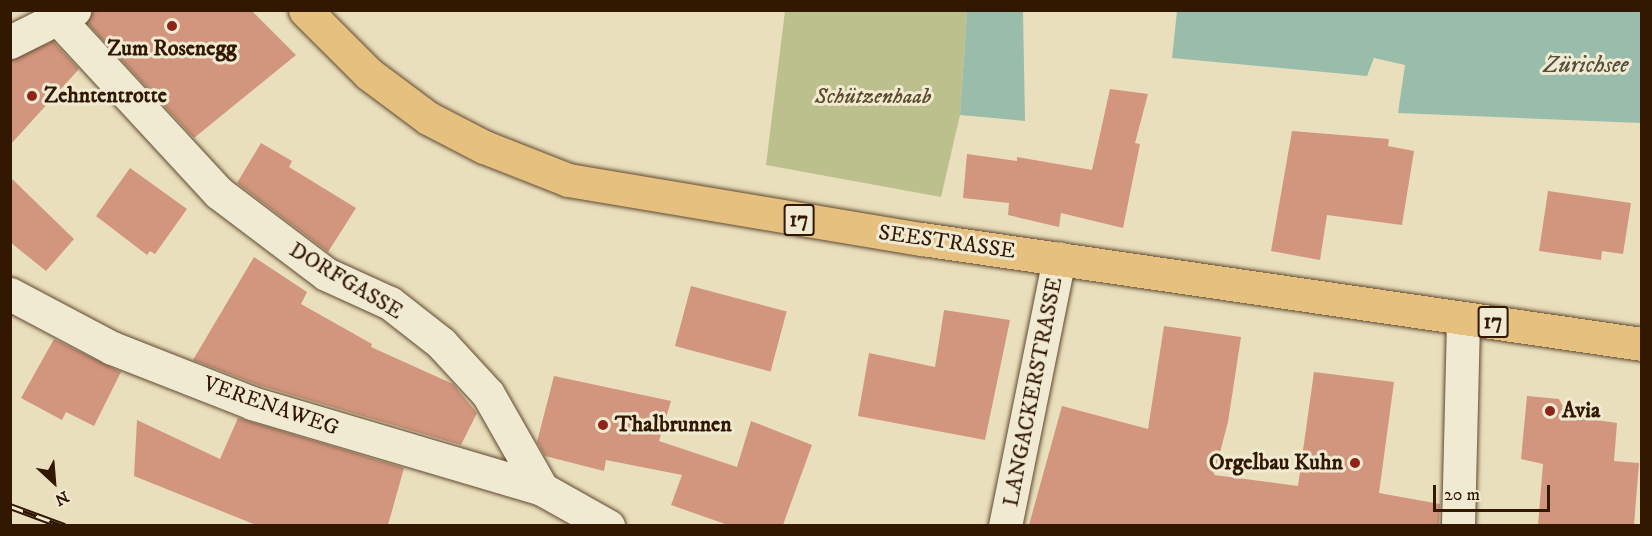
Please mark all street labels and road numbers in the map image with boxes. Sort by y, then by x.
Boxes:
road number: 17 [782,202,816,238]
street label: SEESTRASSE [877,219,1017,265]
street label: DORFGASSE [284,237,408,325]
street label: LANGACKERSTRASSE [998,275,1068,509]
road number: 17 [1476,304,1510,340]
street label: VERENAWEG [200,370,342,442]

